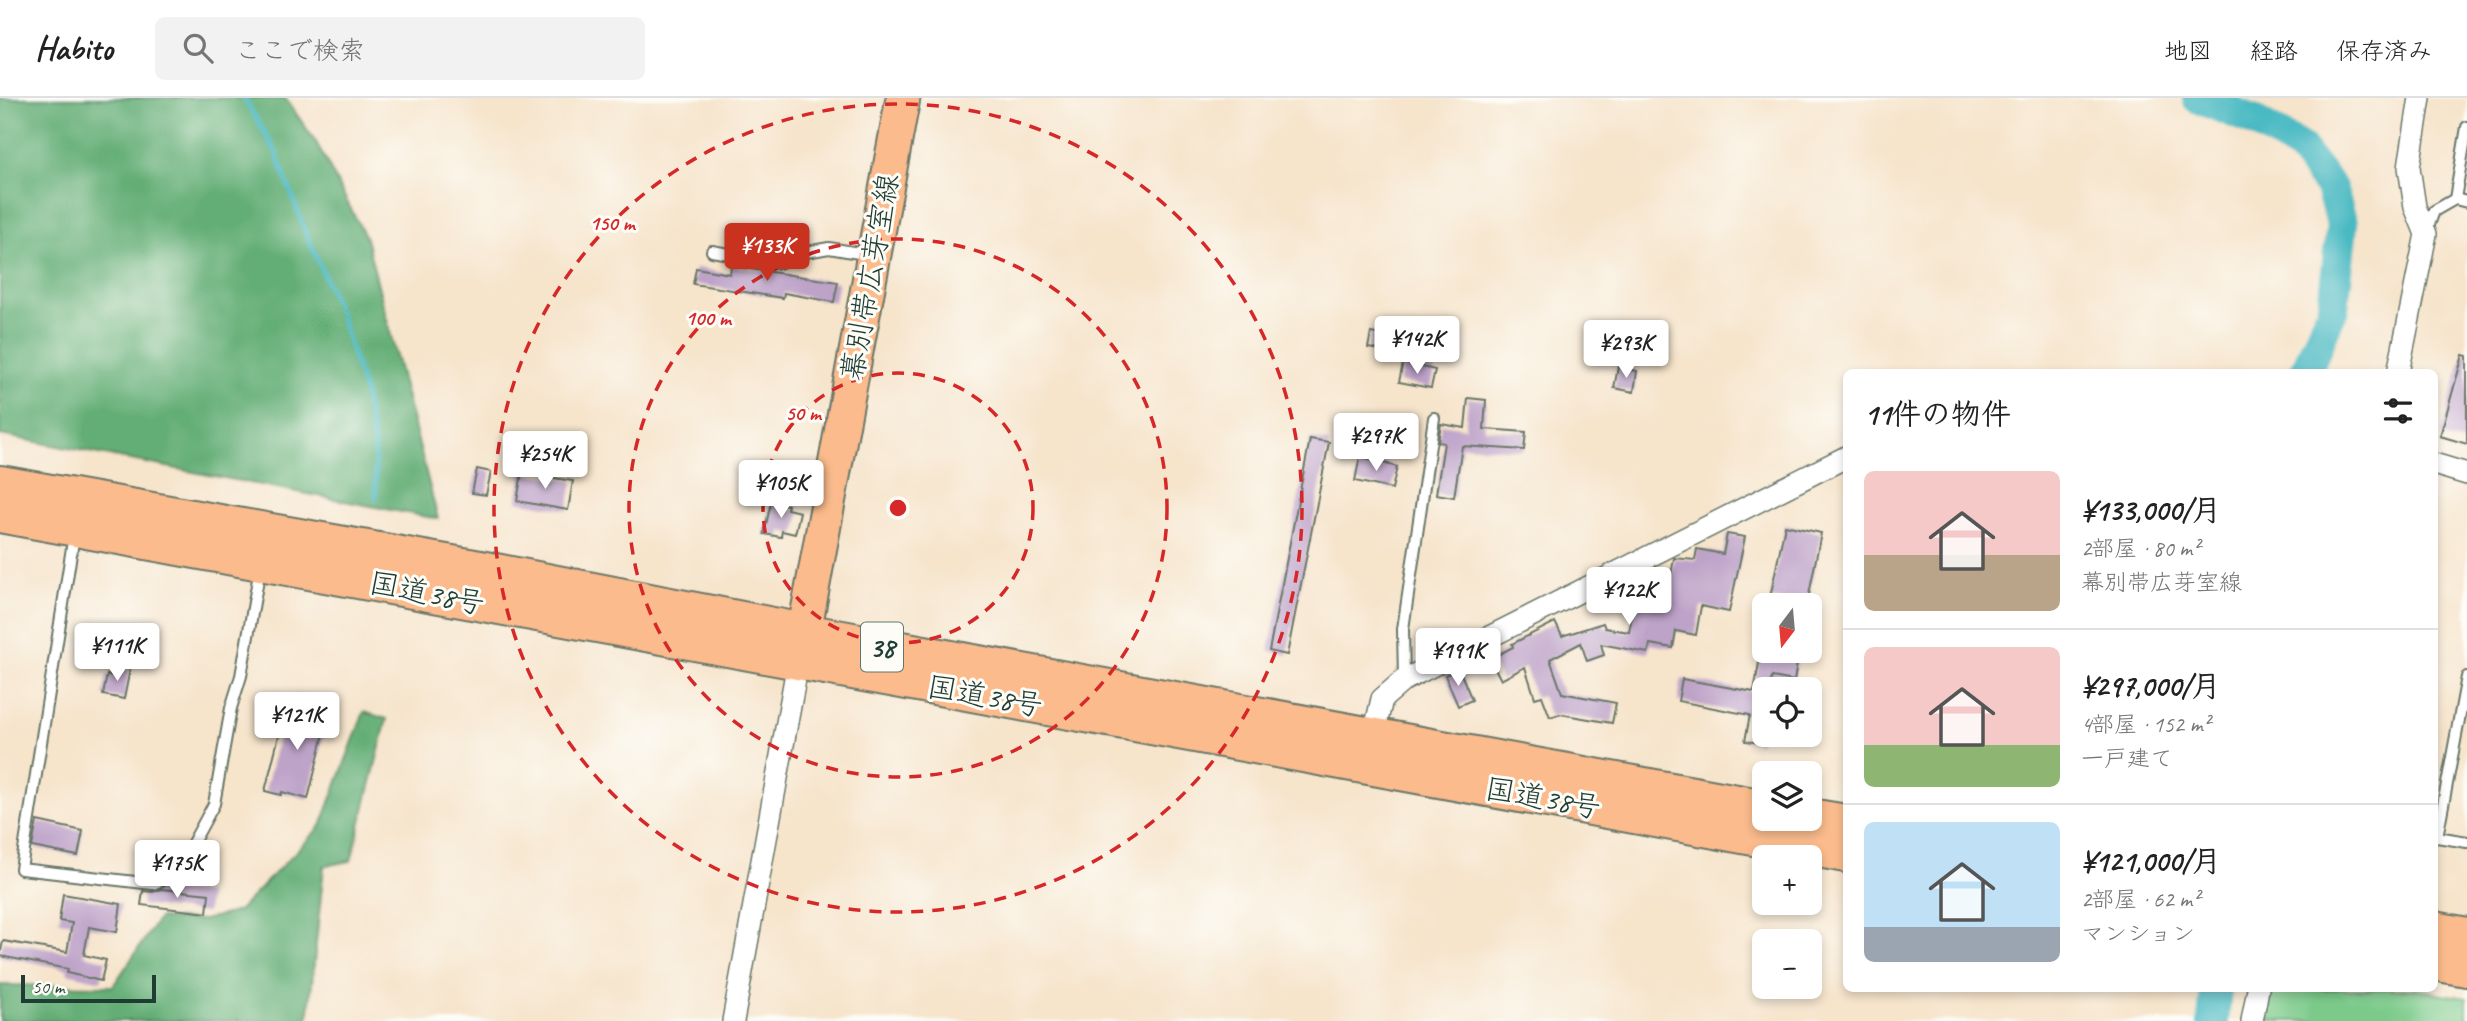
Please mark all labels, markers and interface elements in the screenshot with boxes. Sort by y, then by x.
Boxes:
search box [155,17,645,80]
text: Habito [35,27,113,69]
icon: search [179,29,217,67]
text: ここで検索 [235,34,365,67]
text: 地図 [2164,36,2212,66]
text: 経路 [2250,36,2298,66]
text: 保存済み [2336,36,2432,66]
street label: 幕別帯広芽室線 [833,170,907,384]
text: 150 m [589,210,637,236]
pin: ¥133K [718,223,816,283]
text: ¥133K [740,231,794,260]
text: 100 m [685,305,733,331]
pin: ¥142K [1368,316,1466,376]
pin: ¥293K [1577,320,1675,380]
text: ¥142K [1390,324,1444,353]
text: ¥293K [1600,328,1652,357]
icon: filters [2379,392,2417,430]
text: 11件の物件 [1864,395,2011,433]
text: 50 m [785,400,823,426]
pin: ¥297K [1327,414,1425,473]
text: ¥297K [1350,421,1402,450]
pin: ¥254K [496,432,594,491]
text: ¥254K [519,439,571,468]
pin: ¥105K [732,460,830,520]
text: ¥105K [755,468,807,497]
text: ¥133,000/月 [2081,491,2221,529]
centre of rings [886,496,910,520]
icon: home [1920,499,2004,583]
text: 2部屋 · 80 m² [2081,534,2199,563]
street label: 国道38号 [366,563,488,623]
pin: ¥122K [1580,568,1678,627]
text: 幕別帯広芽室線 [2081,568,2242,597]
text: ¥122K [1602,575,1656,604]
north arrow [1752,593,1822,663]
map controls [1752,593,1822,999]
road number: 38 [861,622,903,672]
pin: ¥111K [68,624,166,683]
pin: ¥191K [1409,628,1507,688]
text: ¥111K [90,631,144,660]
text: ¥191K [1432,636,1484,665]
street label: 国道38号 [924,667,1046,725]
text: ¥297,000/月 [2081,667,2221,705]
icon: home [1920,675,2004,759]
button: locate [1752,677,1822,747]
pin: ¥121K [248,692,346,752]
text: ¥121K [270,700,324,729]
text: 4部屋 · 152 m² [2081,710,2210,739]
text: 一戸建て [2081,744,2173,773]
button: layers [1752,761,1822,831]
street label: 国道38号 [1482,769,1604,827]
pin: ¥175K [128,840,226,900]
text: ¥121,000/月 [2081,842,2221,880]
button: + [1752,845,1822,915]
text: ¥175K [151,848,203,877]
icon: home [1920,850,2004,934]
text: 2部屋 · 62 m² [2081,885,2199,914]
text: マンション [2081,919,2195,948]
button: − [1752,929,1822,999]
scale bar [21,972,156,1004]
text: 50 m [32,975,64,999]

